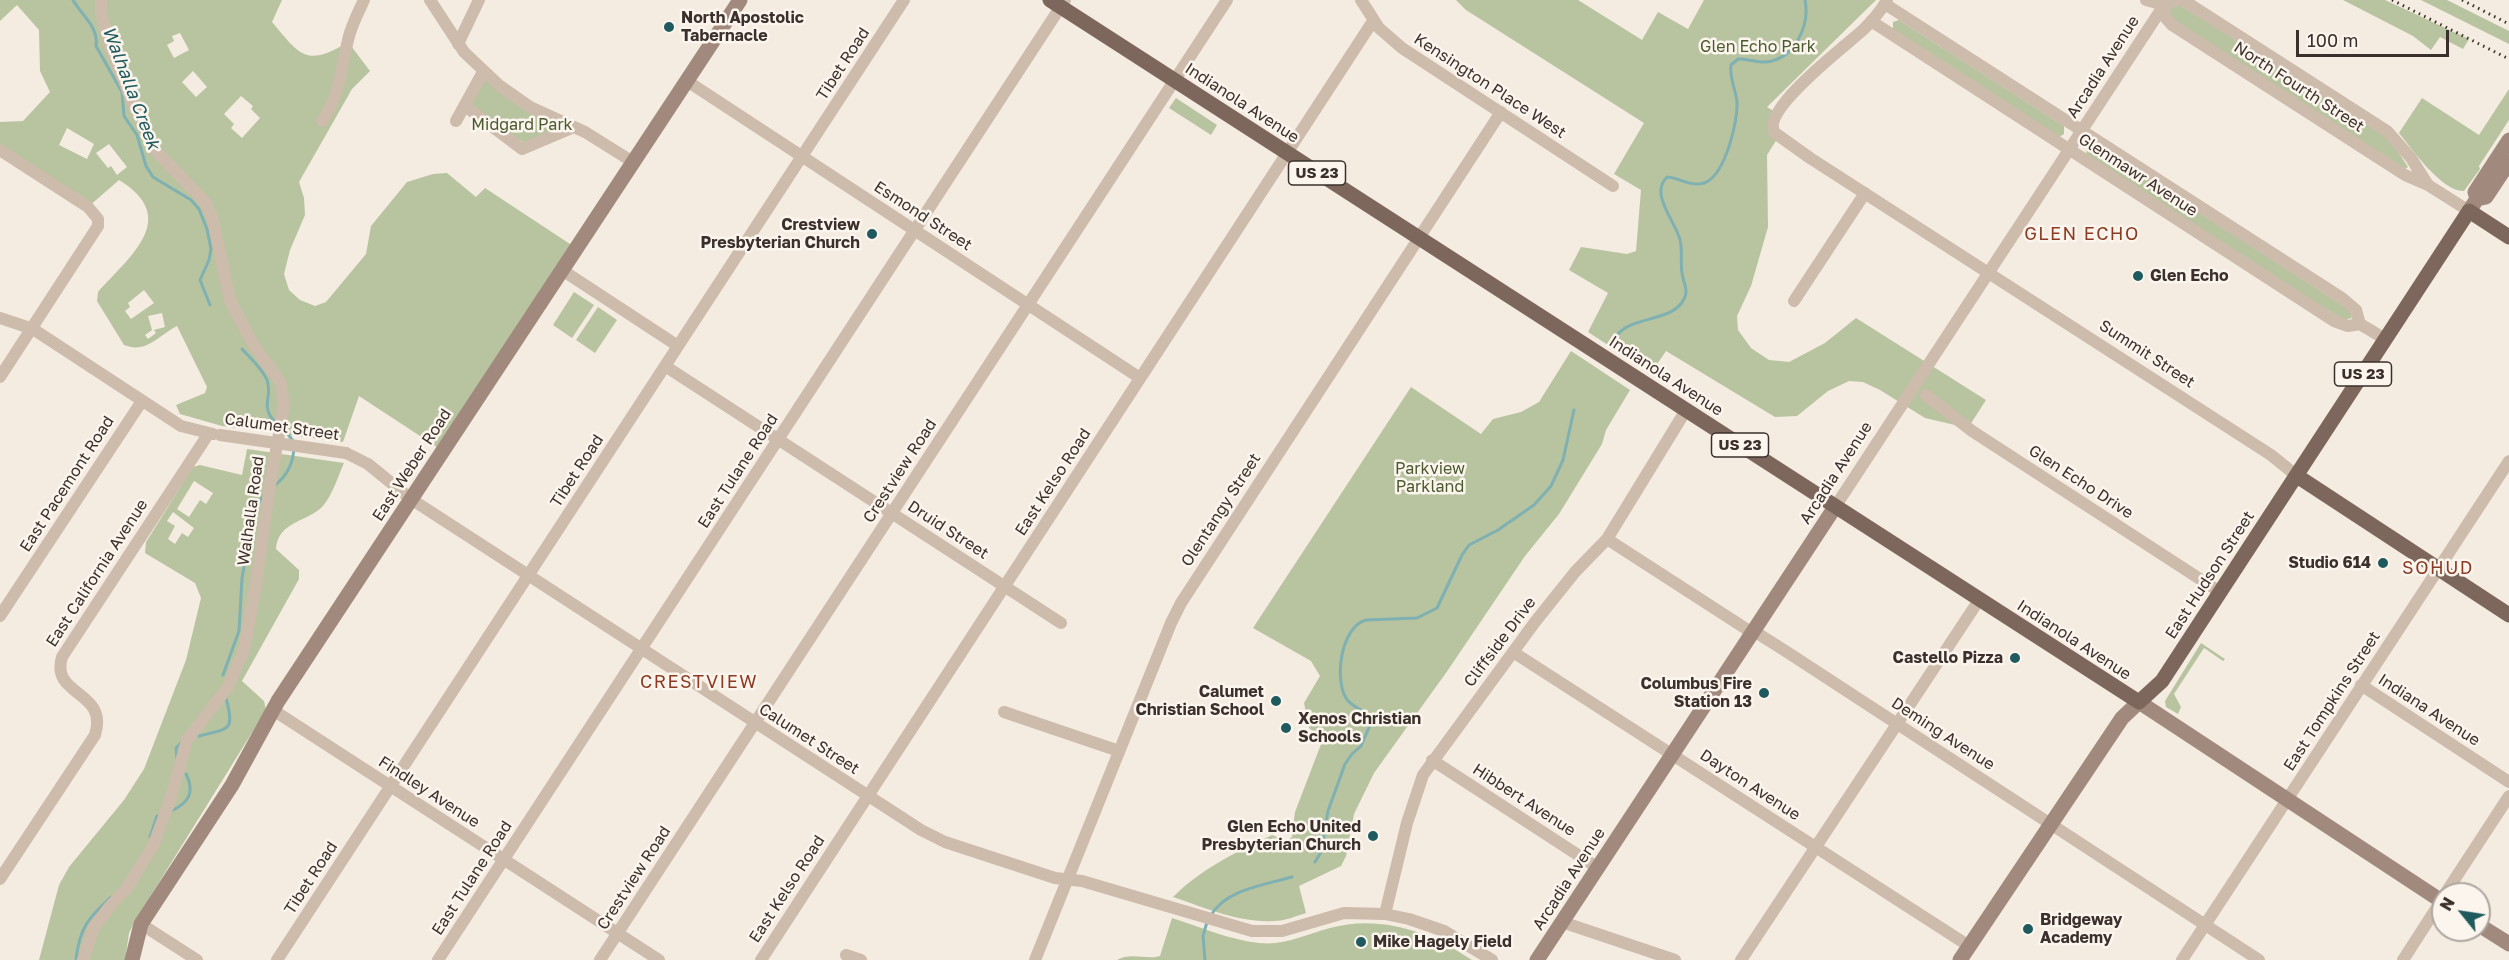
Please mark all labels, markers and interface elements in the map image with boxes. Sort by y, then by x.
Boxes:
place label: North Apostolic Tabernacle [681,8,804,46]
street label: Arcadia Avenue [2063,12,2143,122]
scale bar [2299,18,2452,56]
marker: North Apostolic Tabernacle [662,20,676,34]
water label: Walhalla Creek [98,23,164,153]
street label: Tibet Road [812,24,874,104]
text: 100 m [2307,29,2358,51]
street label: Kensington Place West [1410,30,1570,142]
park label: Glen Echo Park [1700,37,1816,57]
street label: North Fourth Street [2230,38,2368,136]
street label: Indianola Avenue [1181,59,1303,147]
park label: Midgard Park [471,115,573,135]
street label: Glenmawr Avenue [2075,129,2201,221]
road number: US 23 [1288,161,1346,185]
street label: Esmond Street [870,177,976,255]
place label: Crestview Presbyterian Church [701,215,860,253]
district label: GLEN ECHO [2024,223,2140,245]
marker: Crestview Presbyterian Church [865,227,879,241]
place label: Glen Echo [2150,266,2229,286]
marker: Glen Echo [2131,269,2145,283]
street label: Summit Street [2096,316,2198,392]
street label: Indianola Avenue [1605,332,1727,420]
road number: US 23 [2334,362,2392,386]
street label: East Weber Road [369,405,455,525]
street label: Calumet Street [223,409,341,445]
street label: East Tulane Road [694,410,782,532]
street label: East Pacemont Road [16,413,118,555]
street label: Crestview Road [859,415,941,527]
street label: Arcadia Avenue [1796,418,1876,528]
street label: East Kelso Road [1011,425,1095,539]
street label: Tibet Road [546,431,608,511]
road number: US 23 [1712,433,1768,457]
street label: Glen Echo Drive [2025,441,2137,523]
street label: Olentangy Street [1177,450,1265,570]
street label: Walhalla Road [234,455,268,567]
park label: Parkview Parkland [1395,459,1465,497]
street label: East California Avenue [42,496,152,650]
street label: Druid Street [904,497,992,563]
street label: East Hudson Street [2162,508,2258,642]
place label: Studio 614 [2288,553,2371,573]
marker: Studio 614 [2376,556,2390,570]
district label: SOHUD [2402,557,2474,579]
street label: Cliffside Drive [1460,593,1540,691]
street label: Indianola Avenue [2013,596,2135,684]
street label: East Tompkins Street [2280,628,2384,774]
place label: Castello Pizza [1893,648,2003,668]
marker: Castello Pizza [2008,651,2022,665]
street label: Indiana Avenue [2375,670,2483,750]
district label: CRESTVIEW [640,671,758,693]
place label: Columbus Fire Station 13 [1640,674,1752,712]
place label: Calumet Christian School [1136,682,1264,720]
marker: Columbus Fire Station 13 [1757,686,1771,700]
marker: Calumet Christian School [1269,694,1283,708]
street label: Deming Avenue [1888,694,1998,774]
street label: Calumet Street [755,699,863,779]
place label: Xenos Christian Schools [1298,709,1421,747]
marker: Xenos Christian Schools [1279,721,1293,735]
street label: Dayton Avenue [1696,745,1804,825]
street label: Findley Avenue [375,752,483,832]
street label: Hibbert Avenue [1469,760,1579,840]
street label: East Tulane Road [428,817,516,939]
place label: Glen Echo United Presbyterian Church [1202,817,1361,855]
street label: Crestview Road [593,822,675,934]
street label: Arcadia Avenue [1529,824,1609,934]
marker: Glen Echo United Presbyterian Church [1366,829,1380,843]
street label: East Kelso Road [745,832,829,946]
street label: Tibet Road [280,838,342,918]
north arrow [2431,882,2491,942]
text: N [2435,894,2459,914]
place label: Bridgeway Academy [2040,910,2122,948]
marker: Bridgeway Academy [2021,922,2035,936]
place label: Mike Hagely Field [1373,932,1512,952]
marker: Mike Hagely Field [1354,935,1368,949]

